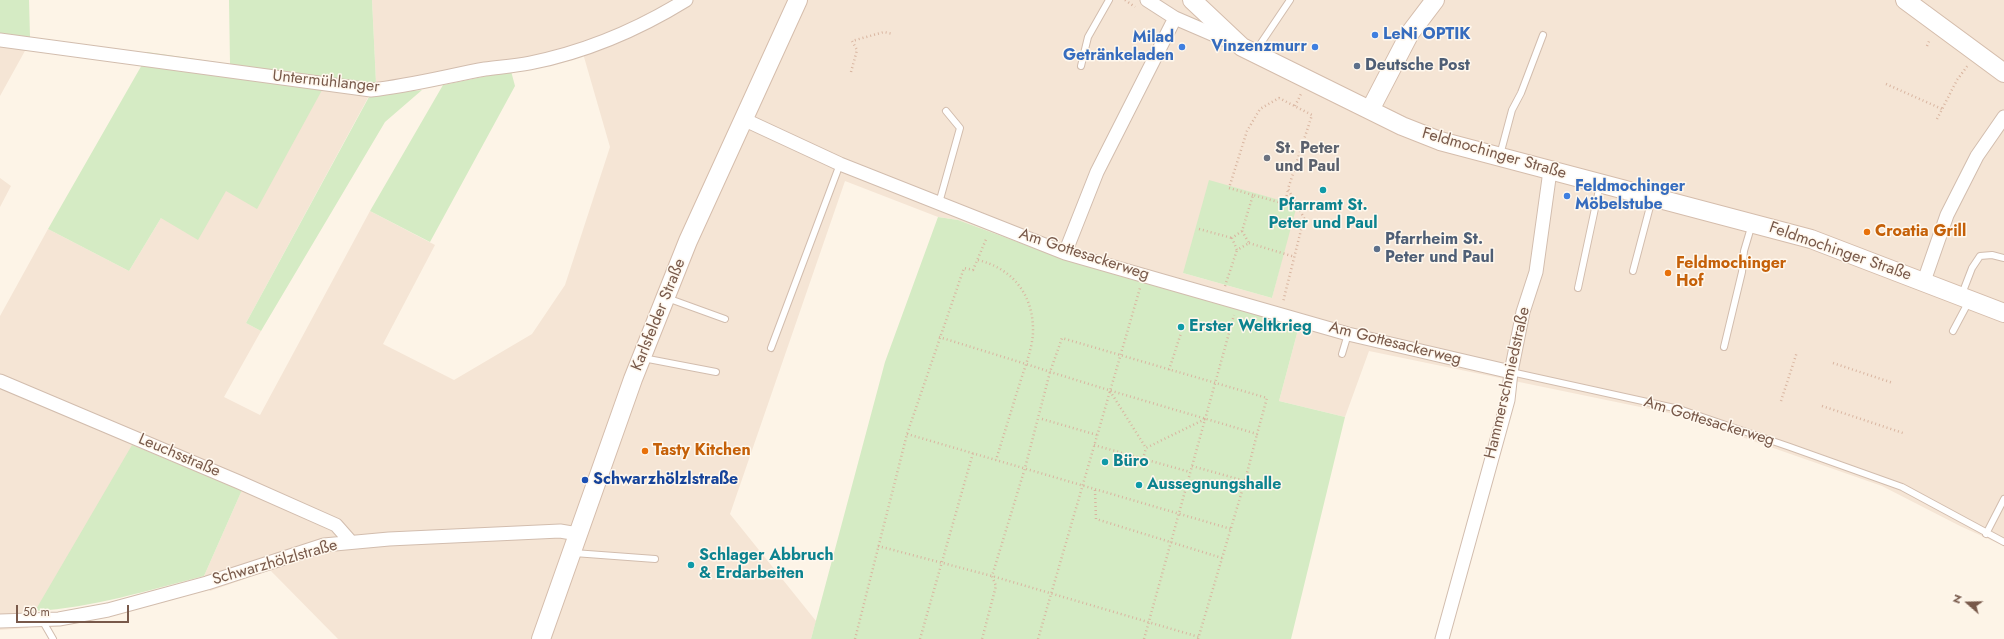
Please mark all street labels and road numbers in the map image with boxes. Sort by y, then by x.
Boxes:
street label: Untermühlanger [271,67,381,97]
street label: Feldmochinger Straße [1420,124,1568,184]
street label: Feldmochinger Straße [1766,219,1914,285]
street label: Am Gottesackerweg [1017,225,1151,285]
street label: Karlsfelder Straße [628,256,690,374]
street label: Hammerschmiedstraße [1481,305,1535,461]
street label: Am Gottesackerweg [1327,318,1463,370]
street label: Am Gottesackerweg [1641,393,1777,451]
street label: Leuchsstraße [135,430,223,482]
street label: Schwarzhölzlstraße [210,536,340,590]

